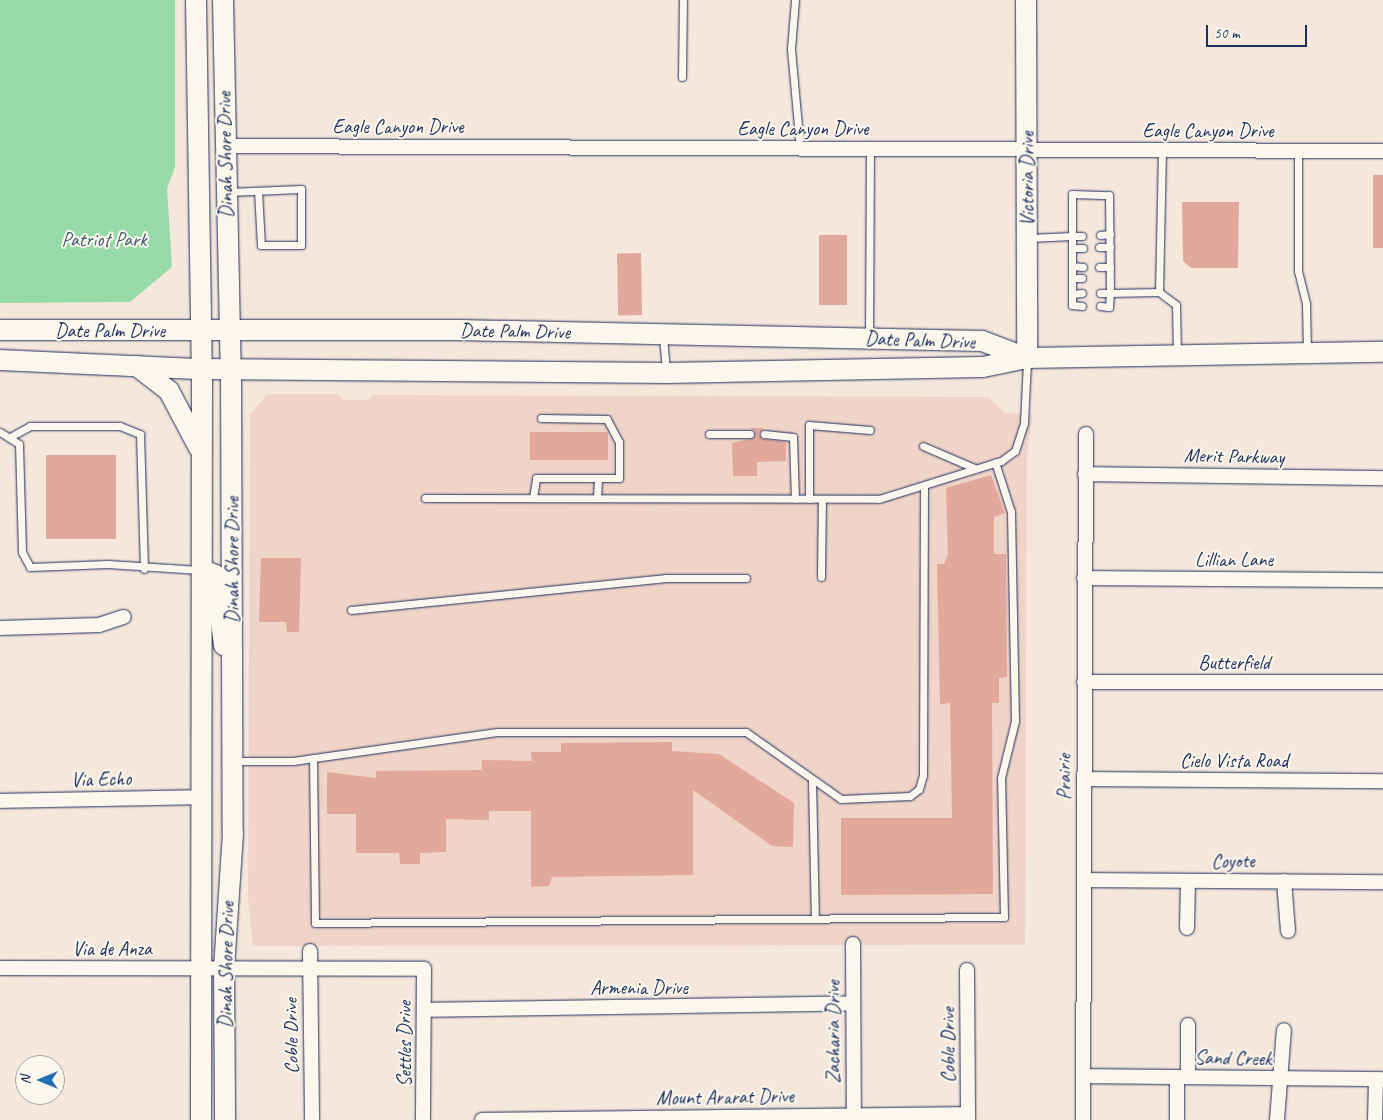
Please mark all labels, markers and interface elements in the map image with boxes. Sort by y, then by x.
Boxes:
scale bar [1208,15,1309,47]
text: 50 m [1214,24,1240,43]
street label: Dinah Shore Drive [212,91,238,219]
street label: Eagle Canyon Drive [332,114,464,138]
street label: Eagle Canyon Drive [737,116,869,140]
street label: Eagle Canyon Drive [1142,118,1274,142]
street label: Victoria Drive [1015,132,1039,226]
park label: Patriot Park [61,227,147,251]
street label: Date Palm Drive [54,318,166,342]
street label: Date Palm Drive [459,318,571,344]
street label: Date Palm Drive [864,326,976,354]
street label: Merit Parkway [1184,443,1284,469]
street label: Dinah Shore Drive [220,496,244,624]
street label: Lillian Lane [1195,547,1273,571]
street label: Butterfield [1198,650,1270,674]
street label: Cielo Vista Road [1180,748,1288,772]
street label: Prairie [1052,754,1076,800]
street label: Via Echo [71,766,131,792]
street label: Coyote [1211,849,1255,873]
street label: Dinah Shore Drive [213,901,239,1029]
street label: Via de Anza [72,936,152,960]
street label: Armenia Drive [590,975,688,999]
street label: Zacharia Drive [821,980,845,1084]
street label: Coble Drive [278,998,304,1074]
street label: Settles Drive [392,1001,416,1087]
street label: Coble Drive [936,1007,960,1083]
street label: Sand Creek [1194,1045,1272,1071]
north arrow [15,1055,65,1105]
text: N [17,1076,34,1084]
street label: Mount Ararat Drive [656,1084,794,1110]

